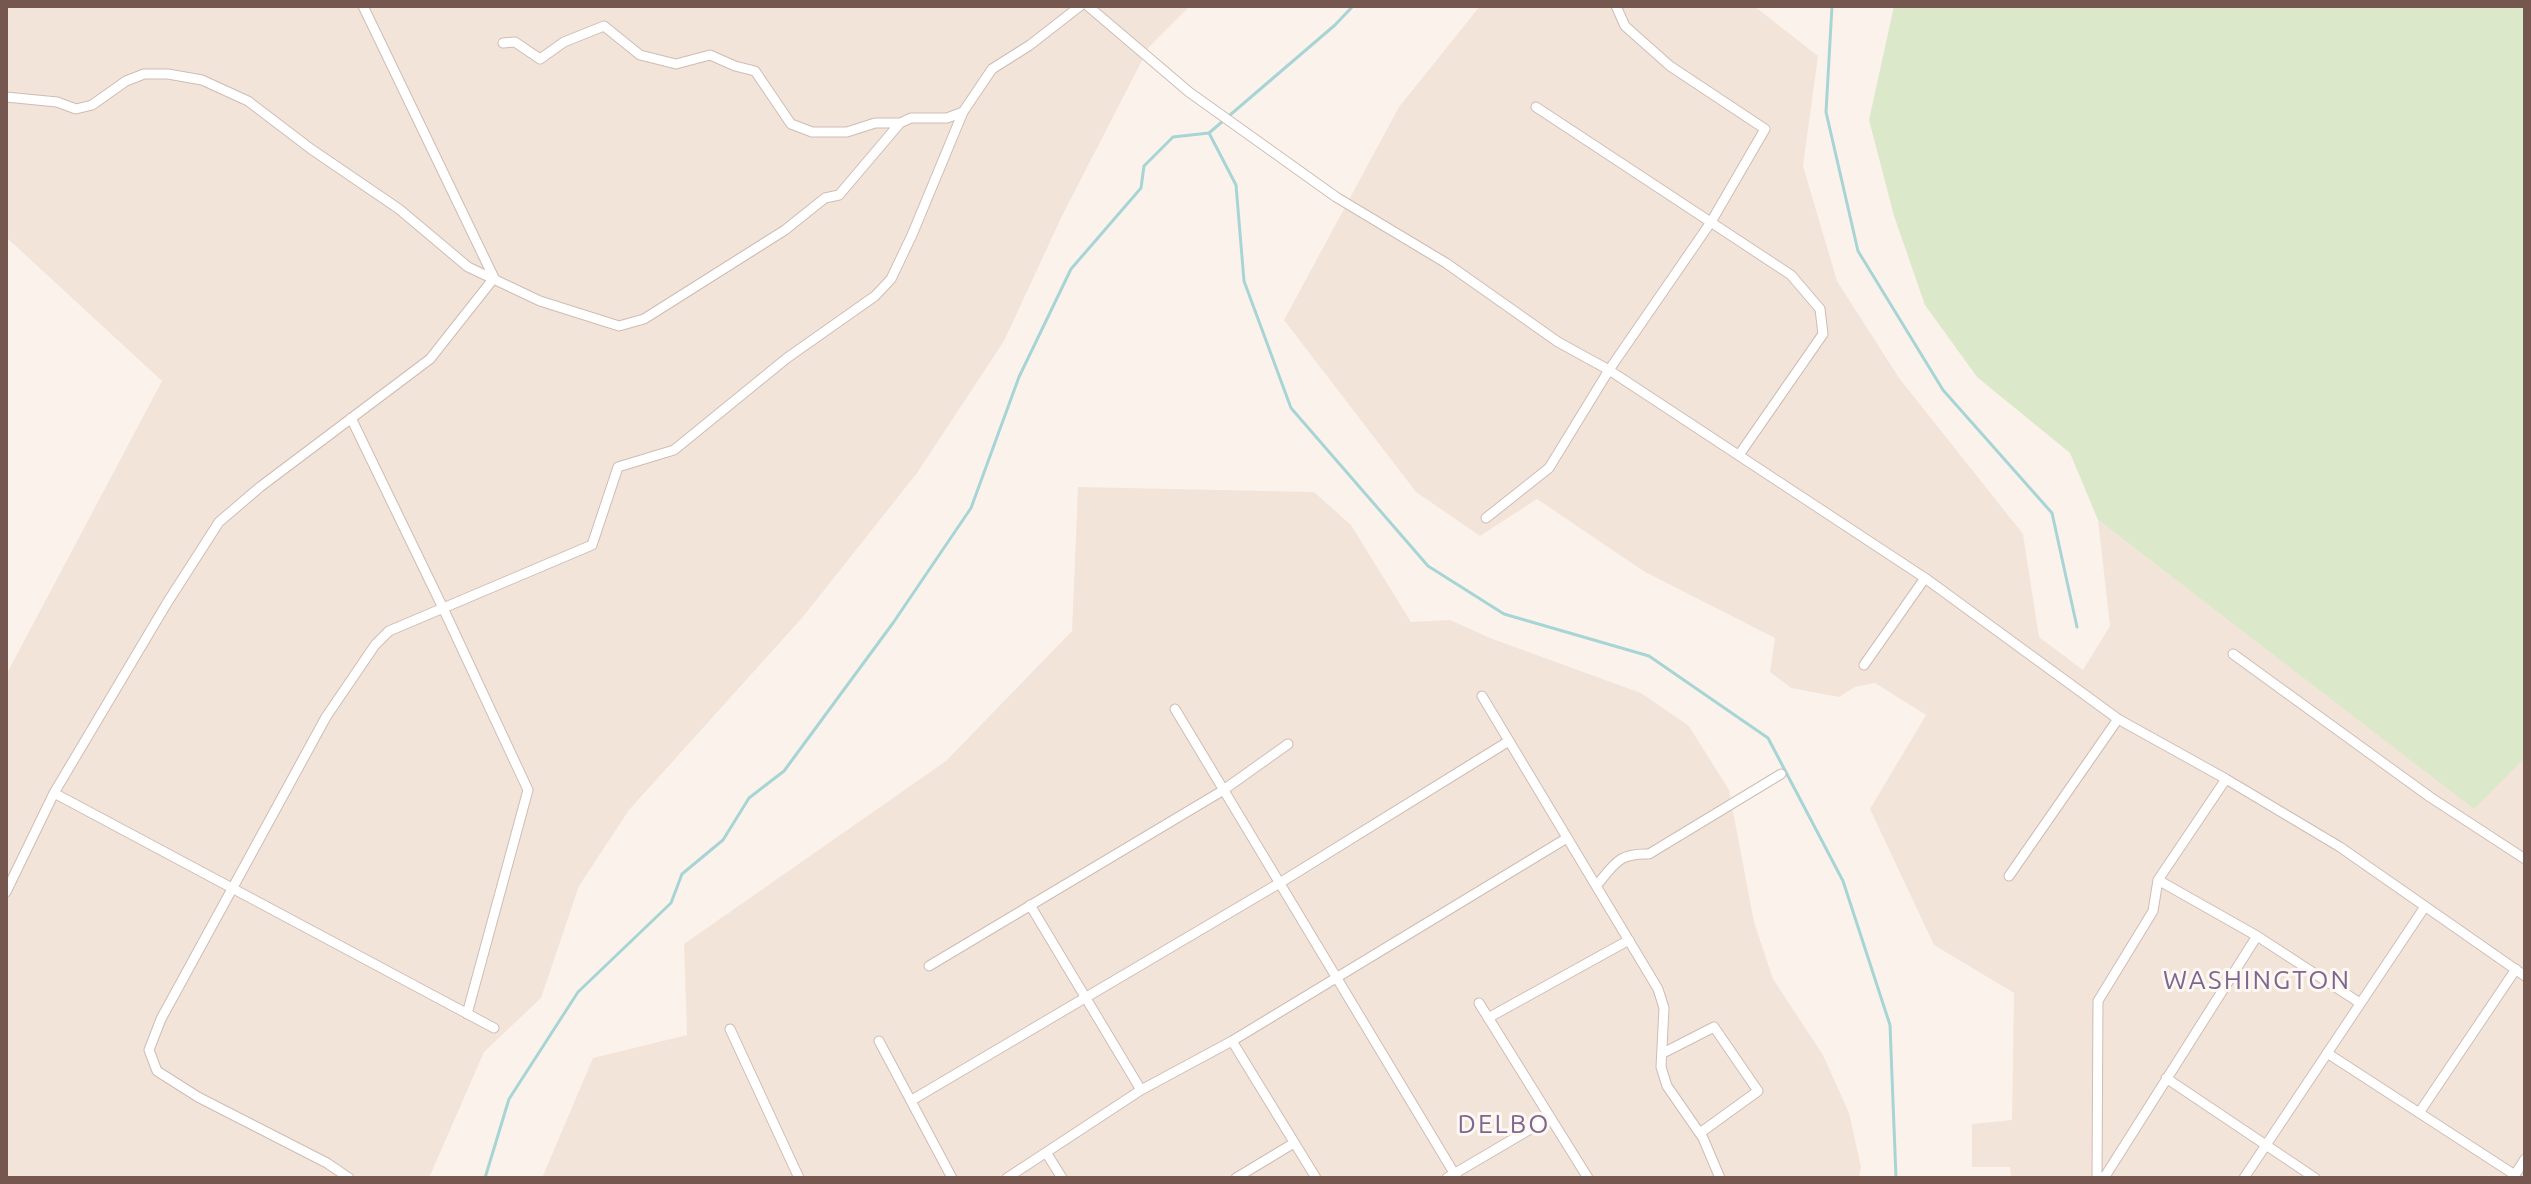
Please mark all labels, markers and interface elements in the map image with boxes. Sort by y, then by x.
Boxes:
district label: WASHINGTON [2163,964,2351,996]
district label: DELBO [1458,1108,1550,1140]

